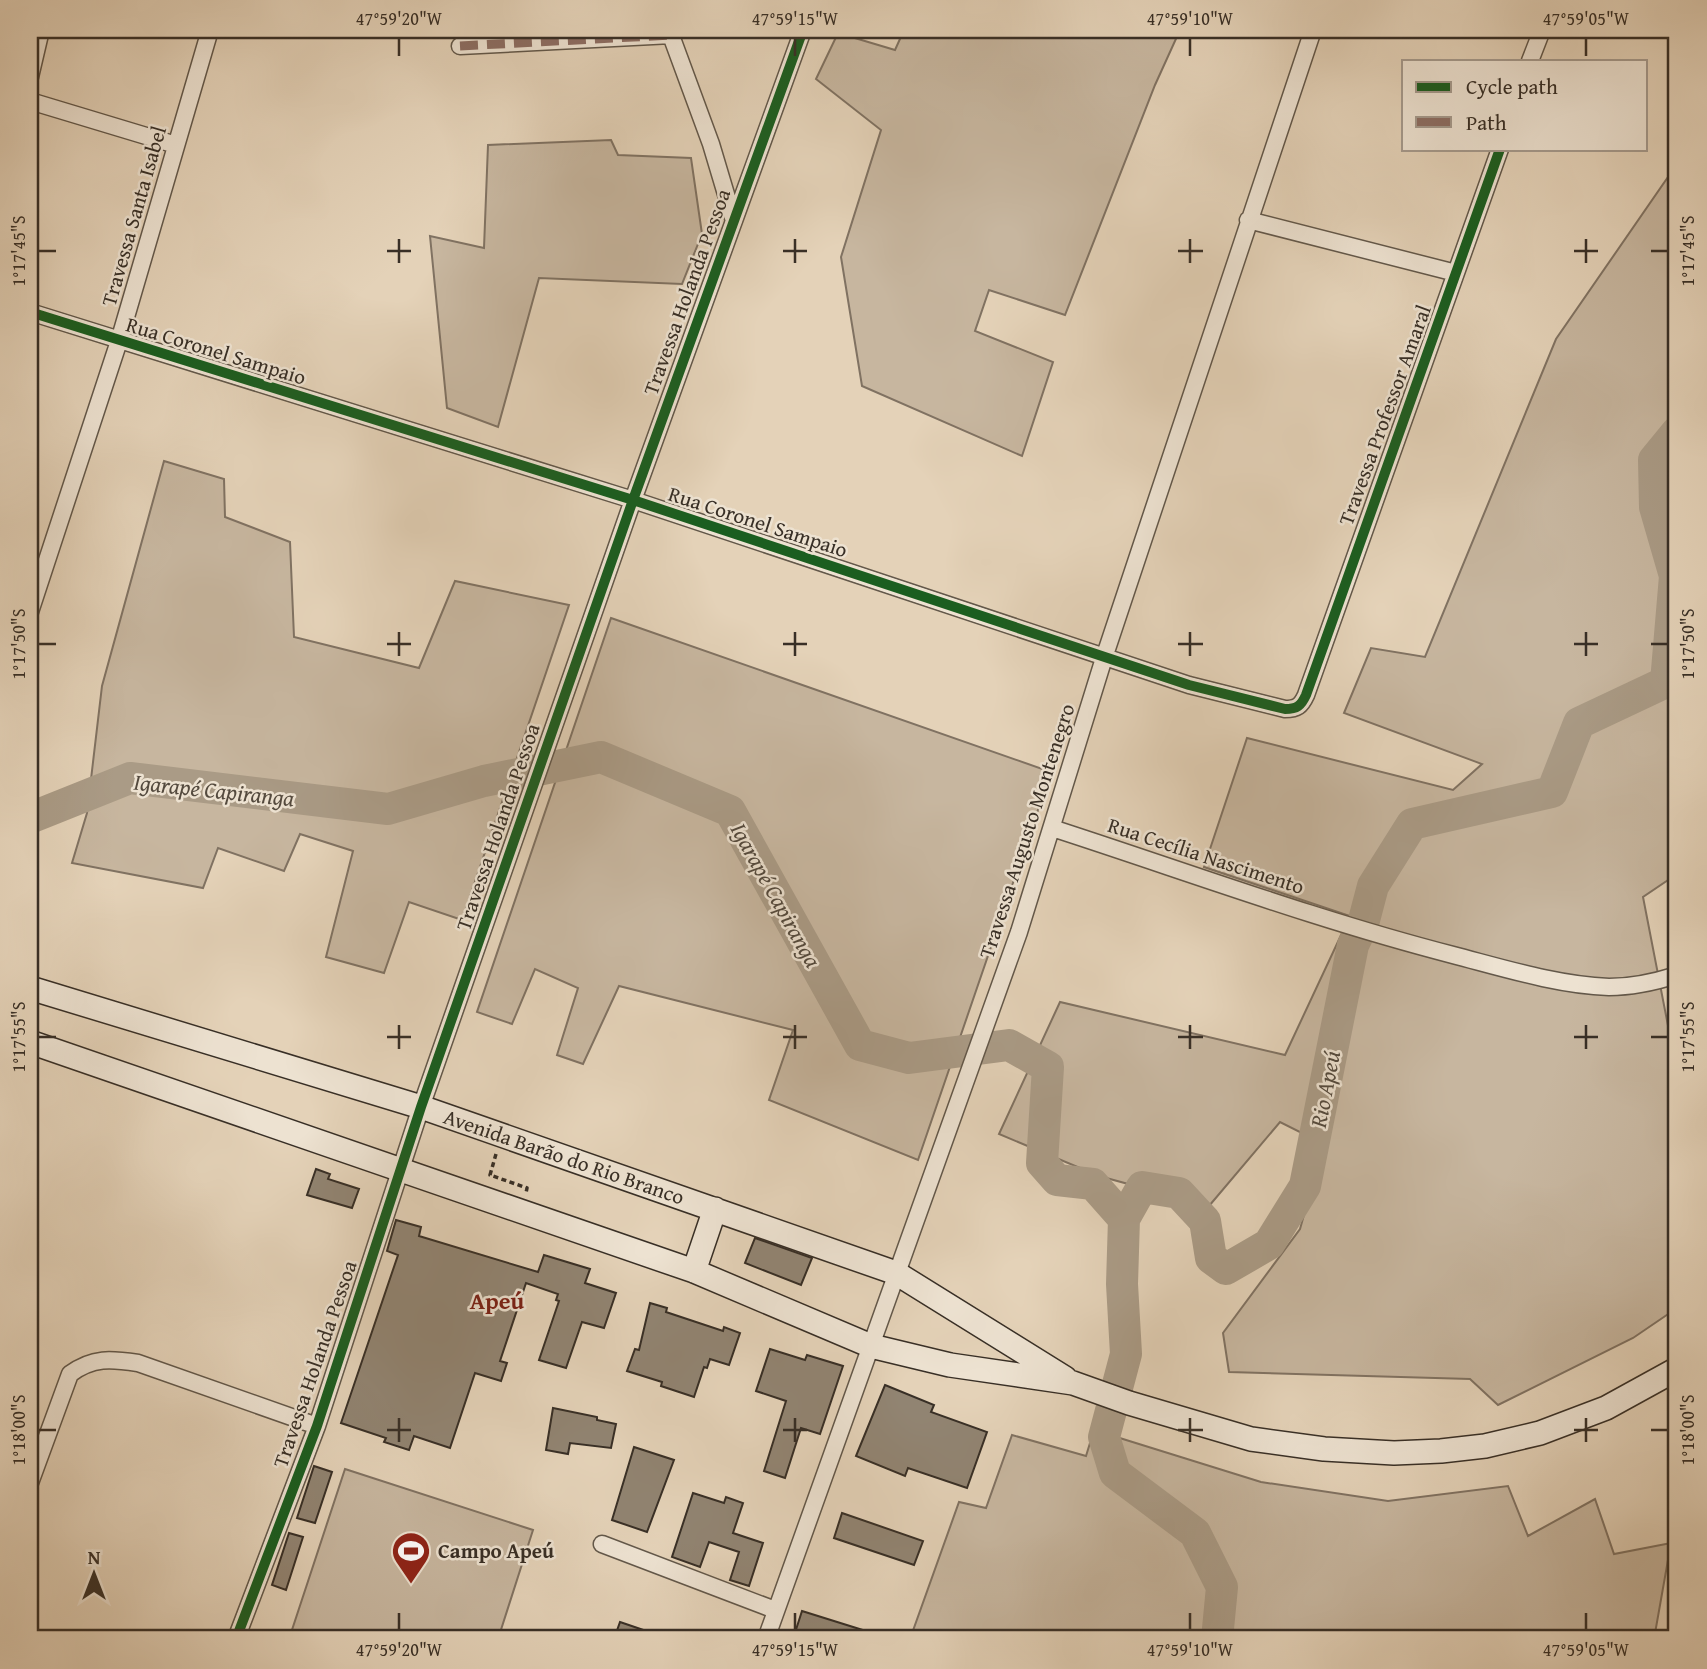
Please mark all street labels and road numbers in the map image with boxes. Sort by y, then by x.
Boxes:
street label: Travessa Santa Isabel [93,122,174,310]
street label: Travessa Holanda Pessoa [635,184,738,399]
street label: Travessa Professor Amaral [1330,300,1439,529]
street label: Rua Coronel Sampaio [122,308,310,393]
street label: Rua Coronel Sampaio [665,478,852,565]
street label: Travessa Augusto Montenegro [971,700,1082,962]
street label: Travessa Holanda Pessoa [447,719,548,935]
street label: Rua Cecília Nascimento [1104,809,1308,902]
street label: Avenida Barão do Rio Branco [440,1101,689,1212]
street label: Travessa Holanda Pessoa [264,1256,365,1472]

